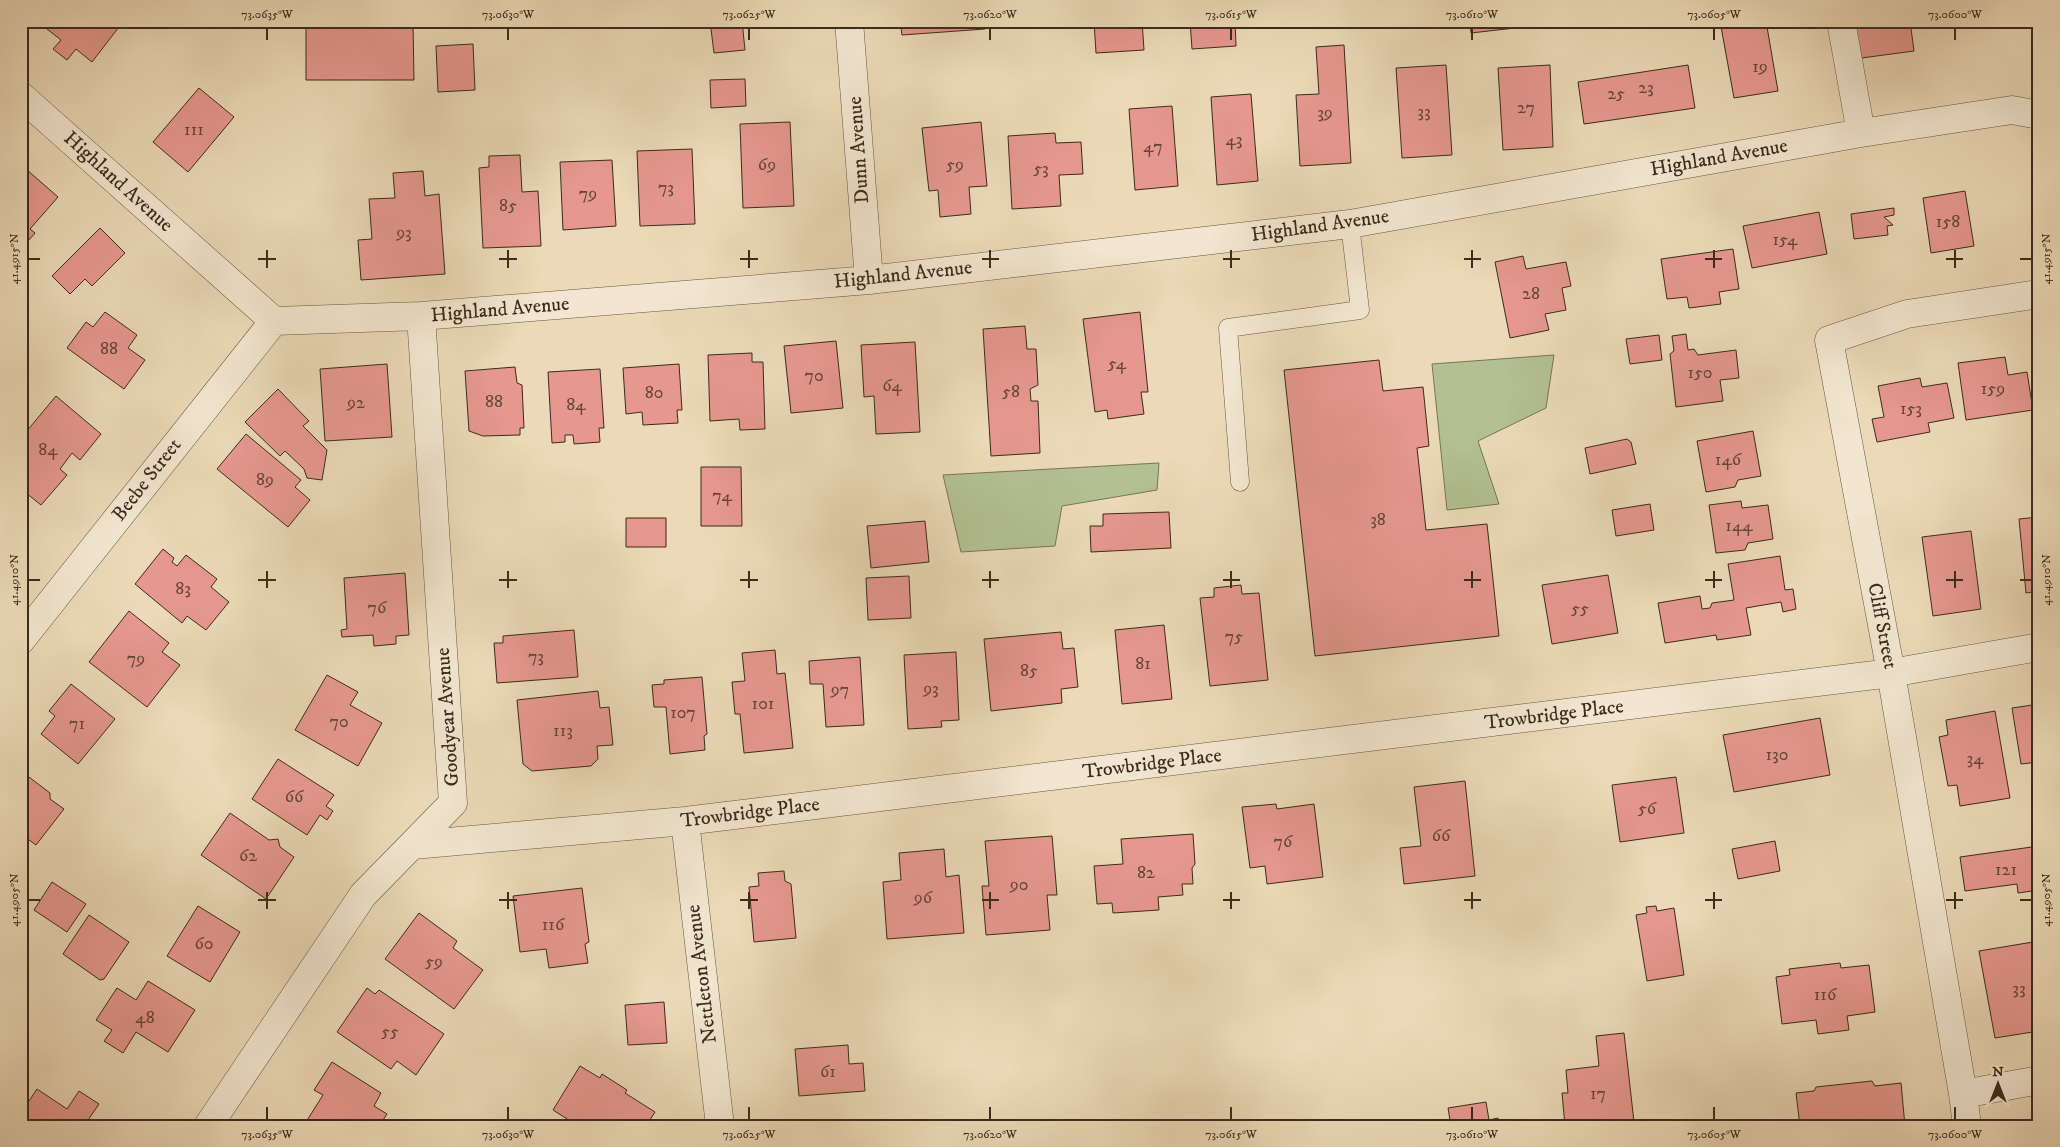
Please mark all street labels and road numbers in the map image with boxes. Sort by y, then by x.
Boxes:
street label: Dunn Avenue [843,96,875,204]
street label: Highland Avenue [58,126,178,238]
street label: Highland Avenue [1648,134,1790,182]
street label: Highland Avenue [1249,204,1391,248]
street label: Highland Avenue [833,255,973,295]
street label: Highland Avenue [430,291,570,329]
street label: Beebe Street [107,434,187,526]
street label: Cliff Street [1861,581,1903,671]
street label: Goodyear Avenue [431,647,465,787]
street label: Trowbridge Place [1483,694,1625,736]
street label: Trowbridge Place [1081,743,1223,785]
street label: Trowbridge Place [679,792,821,834]
street label: Nettleton Avenue [681,903,723,1045]

